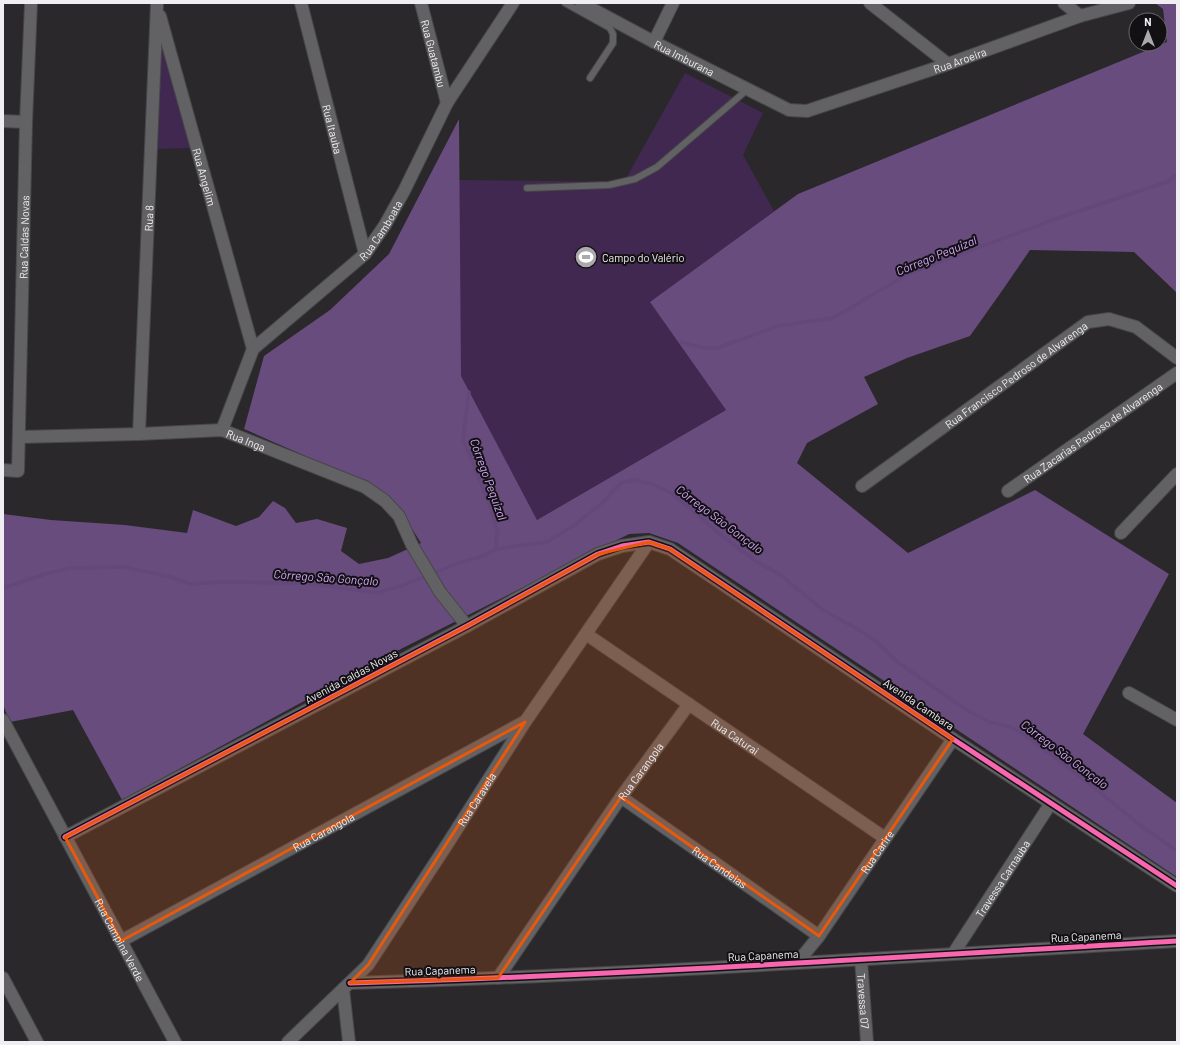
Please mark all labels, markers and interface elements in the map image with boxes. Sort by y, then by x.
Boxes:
north arrow [1128,12,1168,52]
text: N [1144,15,1152,28]
street label: Rua Guatambu [419,18,449,89]
street label: Rua Imburana [652,37,717,78]
street label: Rua Aroeira [931,44,988,75]
street label: Rua Itauba [321,103,346,155]
street label: Rua Angelim [191,147,219,207]
street label: Rua Caldas Novas [16,195,31,279]
street label: Rua Camboata [356,198,404,263]
street label: Rua 8 [141,205,155,232]
water label: Córrego Pequizal [894,232,979,278]
sports icon: Campo do Valério [573,244,599,270]
place label: Campo do Valério [602,251,684,264]
street label: Rua Francisco Pedroso de Alvarenga [942,318,1090,430]
street label: Rua Zacarias Pedroso de Alvarenga [1020,379,1164,485]
street label: Rua Inga [225,426,267,453]
water label: Córrego Pequizal [468,436,510,522]
water label: Córrego São Gonçalo [674,482,766,556]
water label: Córrego São Gonçalo [273,566,379,588]
street label: Avenida Caldas Novas [303,646,399,706]
street label: Avenida Cambara [881,676,957,732]
street label: Rua Caturai [709,715,762,757]
water label: Córrego São Gonçalo [1019,717,1111,791]
street label: Rua Carangola [615,740,665,802]
street label: Rua Caravela [454,770,498,828]
street label: Rua Carangola [290,809,356,853]
street label: Rua Carire [857,827,896,876]
street label: Travessa Carnauba [972,837,1032,920]
street label: Rua Candeias [690,843,750,890]
street label: Rua Campina Verde [93,896,148,983]
street label: Rua Capanema [1050,928,1122,944]
street label: Rua Capanema [727,947,799,963]
street label: Rua Capanema [404,962,476,978]
street label: Travessa 07 [856,973,873,1029]

